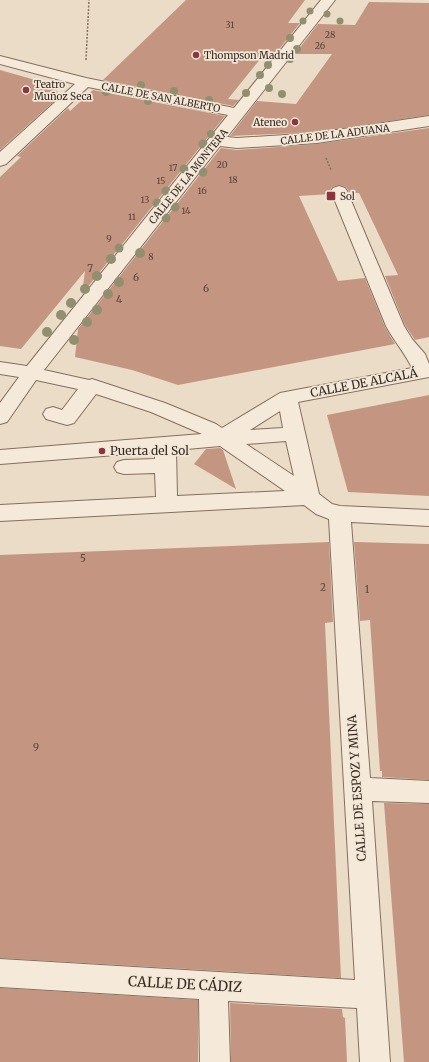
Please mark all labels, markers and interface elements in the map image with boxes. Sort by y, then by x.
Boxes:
house number: 31 [226,19,234,30]
house number: 28 [325,29,335,40]
house number: 26 [315,40,326,51]
place label: Thompson Madrid [204,49,294,62]
marker: Thompson Madrid [191,50,201,60]
place label: Teatro Muñoz Seca [34,78,93,103]
street label: CALLE DE SAN ALBERTO [100,80,221,115]
marker: Teatro Muñoz Seca [21,85,31,95]
place label: Ateneo [252,116,287,129]
marker: Ateneo [290,117,300,127]
street label: CALLE DE LA ADUANA [280,121,391,148]
street label: CALLE DE LA MONTERA [146,125,231,227]
house number: 20 [217,159,228,170]
house number: 17 [169,162,177,173]
house number: 18 [228,174,238,185]
house number: 15 [156,175,166,186]
house number: 16 [197,185,207,196]
marker: Sol [325,190,337,202]
place label: Sol [340,190,355,203]
house number: 13 [141,194,149,205]
house number: 14 [181,205,191,216]
house number: 11 [128,211,136,222]
house number: 9 [106,233,112,244]
house number: 8 [148,251,154,262]
house number: 7 [87,262,93,275]
house number: 6 [133,271,139,284]
house number: 6 [203,282,209,295]
house number: 4 [116,293,122,306]
street label: CALLE DE ALCALÁ [309,365,419,400]
place label: Puerta del Sol [110,443,189,458]
marker: Puerta del Sol [97,446,107,456]
house number: 5 [80,552,86,565]
house number: 2 [320,581,326,594]
house number: 1 [365,583,370,596]
street label: CALLE DE ESPOZ Y MINA [344,714,369,862]
house number: 9 [33,741,39,754]
street label: CALLE DE CÁDIZ [127,972,243,996]

